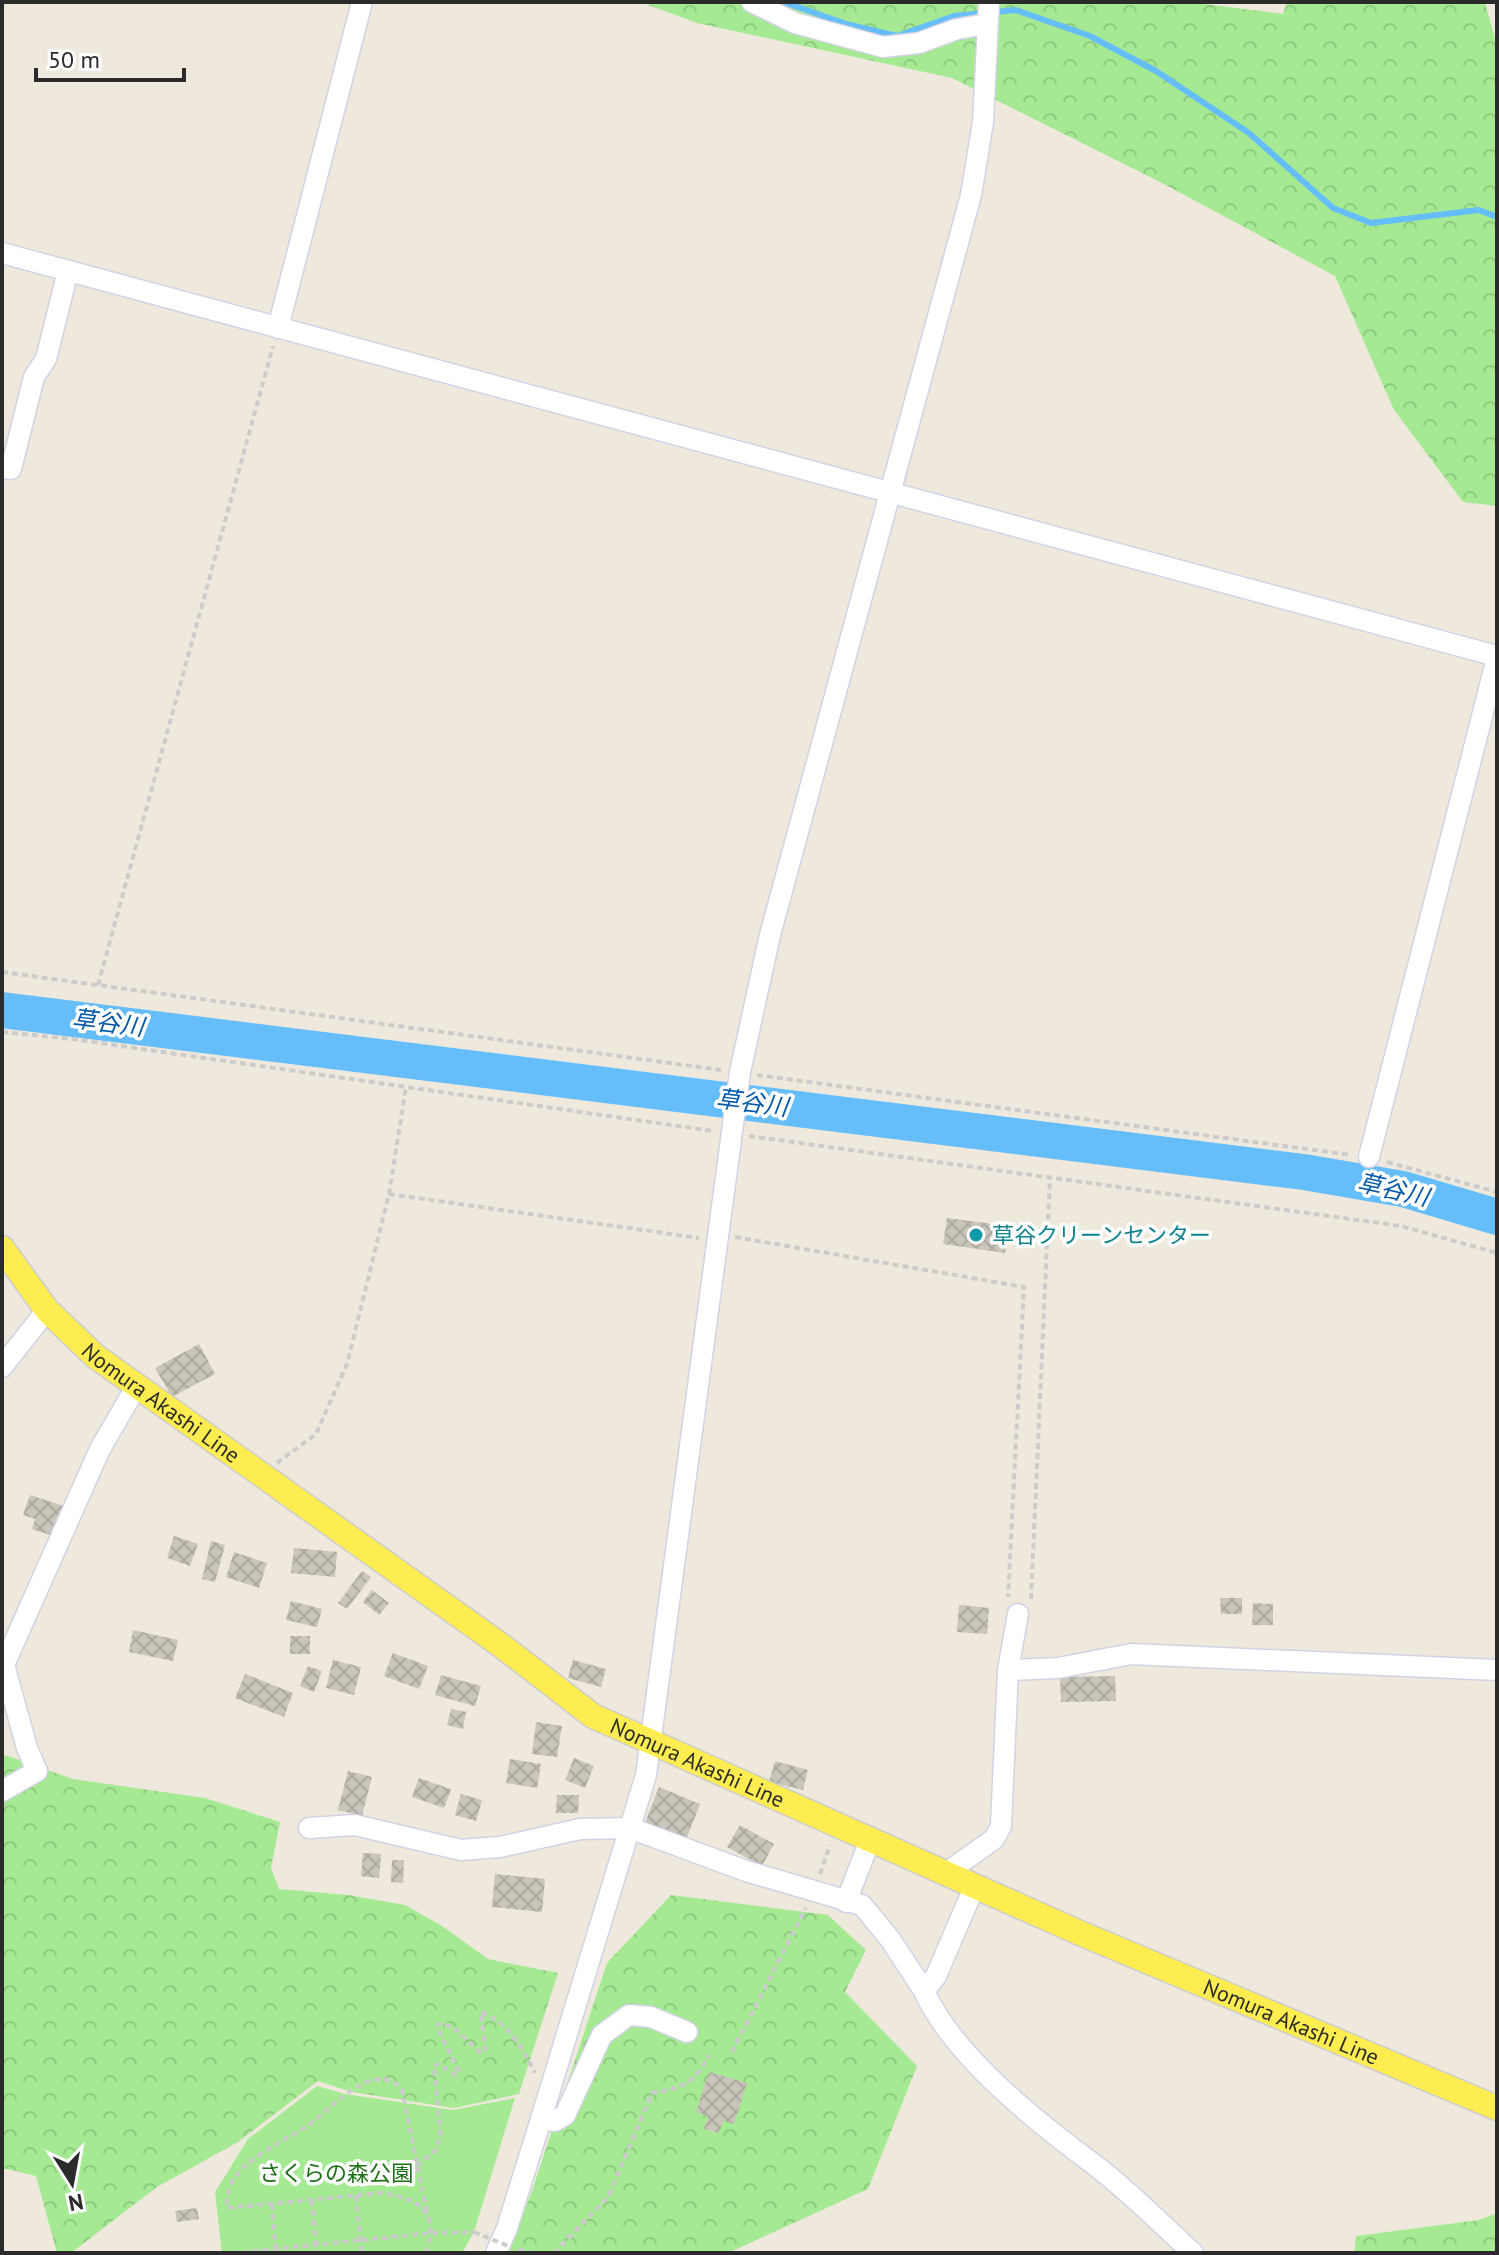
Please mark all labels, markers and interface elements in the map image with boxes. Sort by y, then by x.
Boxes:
scale bar [36,32,184,82]
text: 50 m [48,44,100,75]
water label: 草谷川 [70,1003,149,1043]
water label: 草谷川 [714,1083,793,1123]
water label: 草谷川 [1355,1166,1435,1213]
place label: 草谷クリーンセンター [992,1221,1211,1249]
marker: 草谷クリーンセンター [967,1226,985,1244]
street label: Nomura Akashi Line [76,1337,246,1469]
street label: Nomura Akashi Line [606,1712,789,1814]
street label: Nomura Akashi Line [1199,1972,1383,2071]
north arrow [32,2143,112,2223]
park label: さくらの森公園 [259,2159,413,2187]
text: N [66,2188,86,2218]

